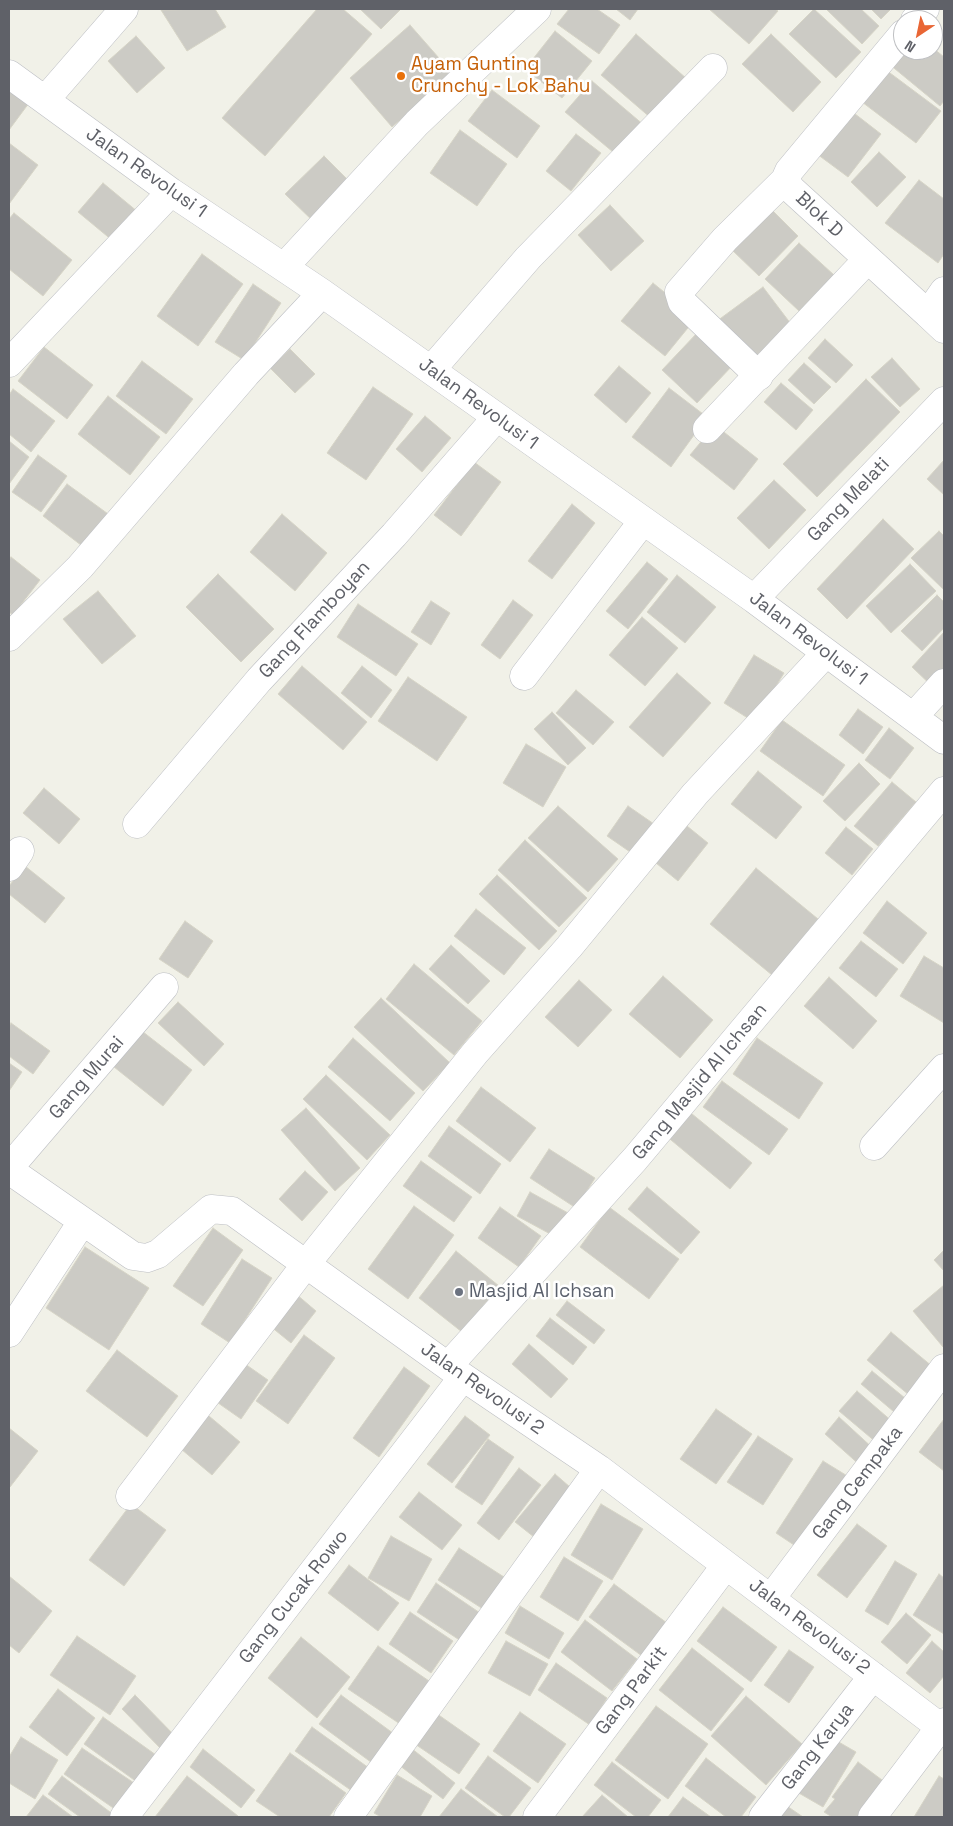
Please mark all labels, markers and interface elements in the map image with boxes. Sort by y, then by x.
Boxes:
north arrow [893,10,943,60]
text: N [901,37,919,57]
place label: Ayam Gunting Crunchy - Lok Bahu [411,54,590,98]
marker: Ayam Gunting Crunchy - Lok Bahu [395,70,407,82]
street label: Jalan Revolusi 1 [81,123,211,223]
street label: Blok D [791,187,847,243]
street label: Jalan Revolusi 1 [414,353,542,455]
street label: Gang Melati [803,453,895,547]
street label: Gang Flamboyan [255,556,375,684]
street label: Jalan Revolusi 1 [744,587,872,691]
street label: Gang Masjid Al Ichsan [628,999,772,1165]
street label: Gang Murai [45,1032,129,1124]
place label: Masjid Al Ichsan [469,1281,614,1303]
marker: Masjid Al Ichsan [453,1286,465,1298]
street label: Jalan Revolusi 2 [416,1338,548,1440]
street label: Gang Cempaka [808,1422,908,1544]
street label: Gang Cucak Rowo [235,1525,353,1669]
street label: Jalan Revolusi 2 [744,1574,874,1680]
street label: Gang Parkit [591,1642,673,1740]
street label: Gang Karya [777,1699,859,1795]

